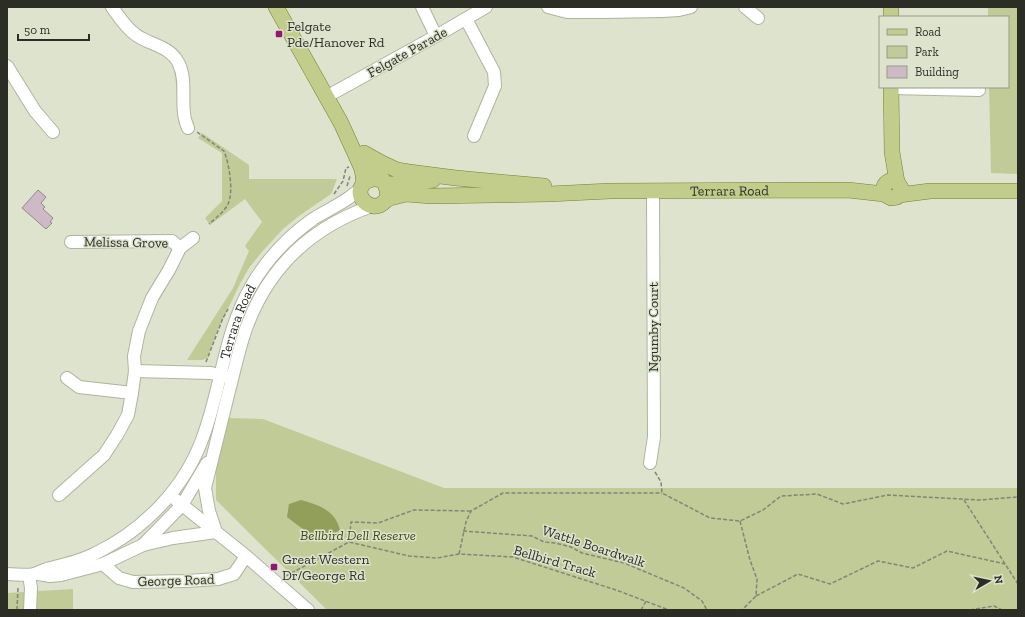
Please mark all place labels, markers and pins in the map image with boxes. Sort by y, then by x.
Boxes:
place label: Felgate Pde/Hanover Rd [287,18,385,51]
marker: Felgate Pde/Hanover Rd [274,29,284,39]
place label: Great Western Dr/George Rd [282,551,370,584]
marker: Great Western Dr/George Rd [269,562,279,572]

